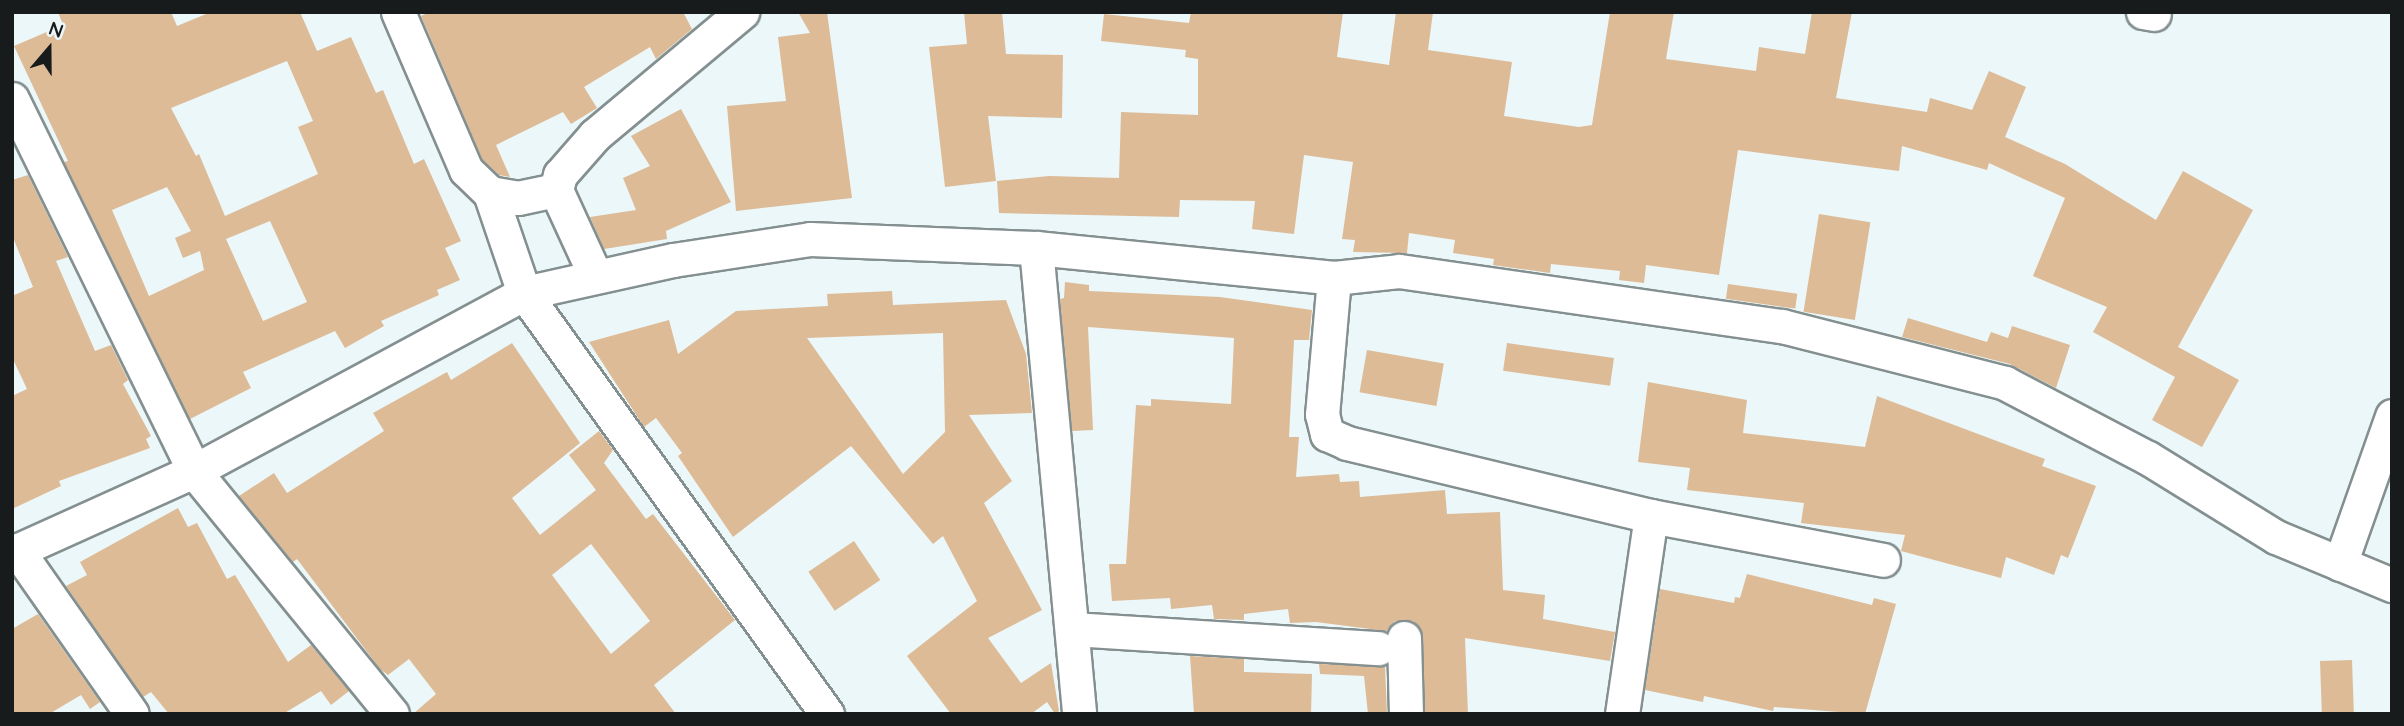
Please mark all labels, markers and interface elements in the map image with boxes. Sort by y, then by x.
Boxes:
north arrow [14,14,84,84]
text: N [46,16,67,43]

